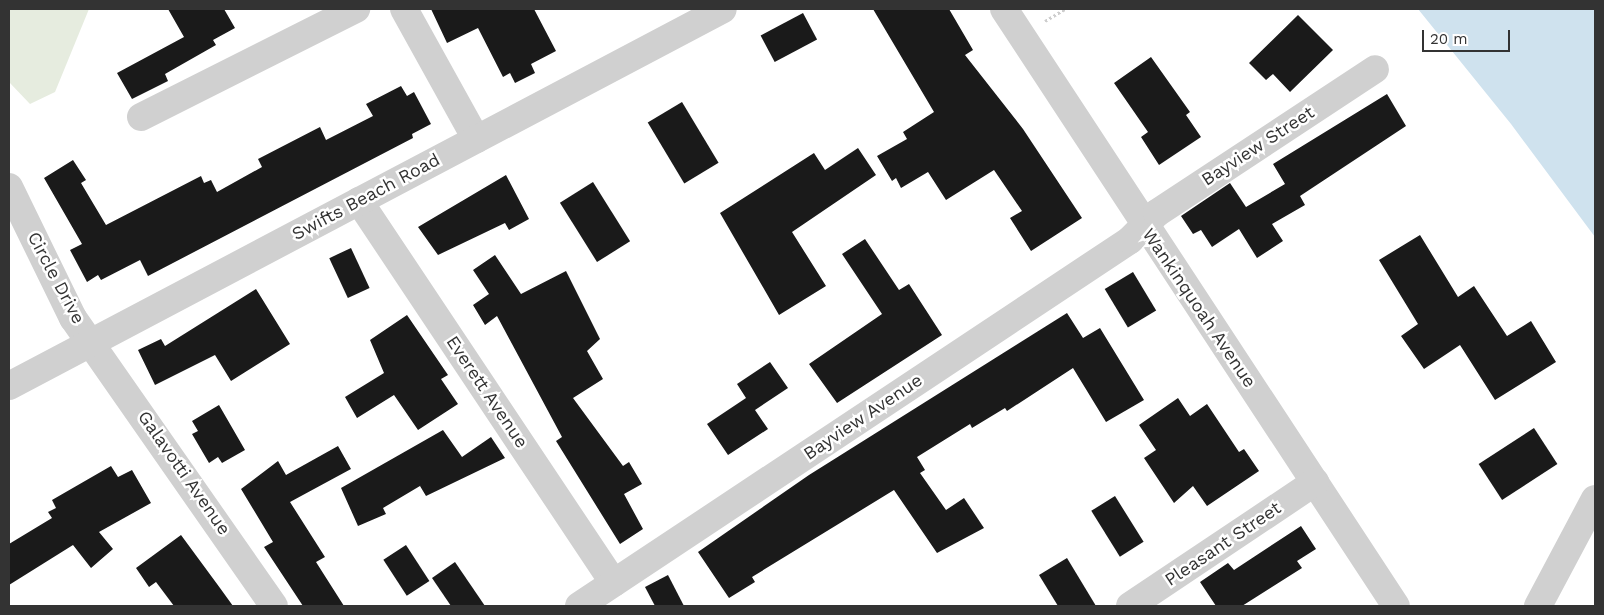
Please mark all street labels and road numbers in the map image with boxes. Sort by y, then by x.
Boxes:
street label: Bayview Street [1197,101,1319,191]
street label: Swifts Beach Road [288,149,444,245]
street label: Wankinquoah Avenue [1137,224,1261,392]
street label: Circle Drive [23,228,89,328]
street label: Everett Avenue [441,331,533,453]
street label: Bayview Avenue [799,369,927,465]
street label: Galavotti Avenue [133,407,235,539]
street label: Pleasant Street [1161,497,1285,591]

